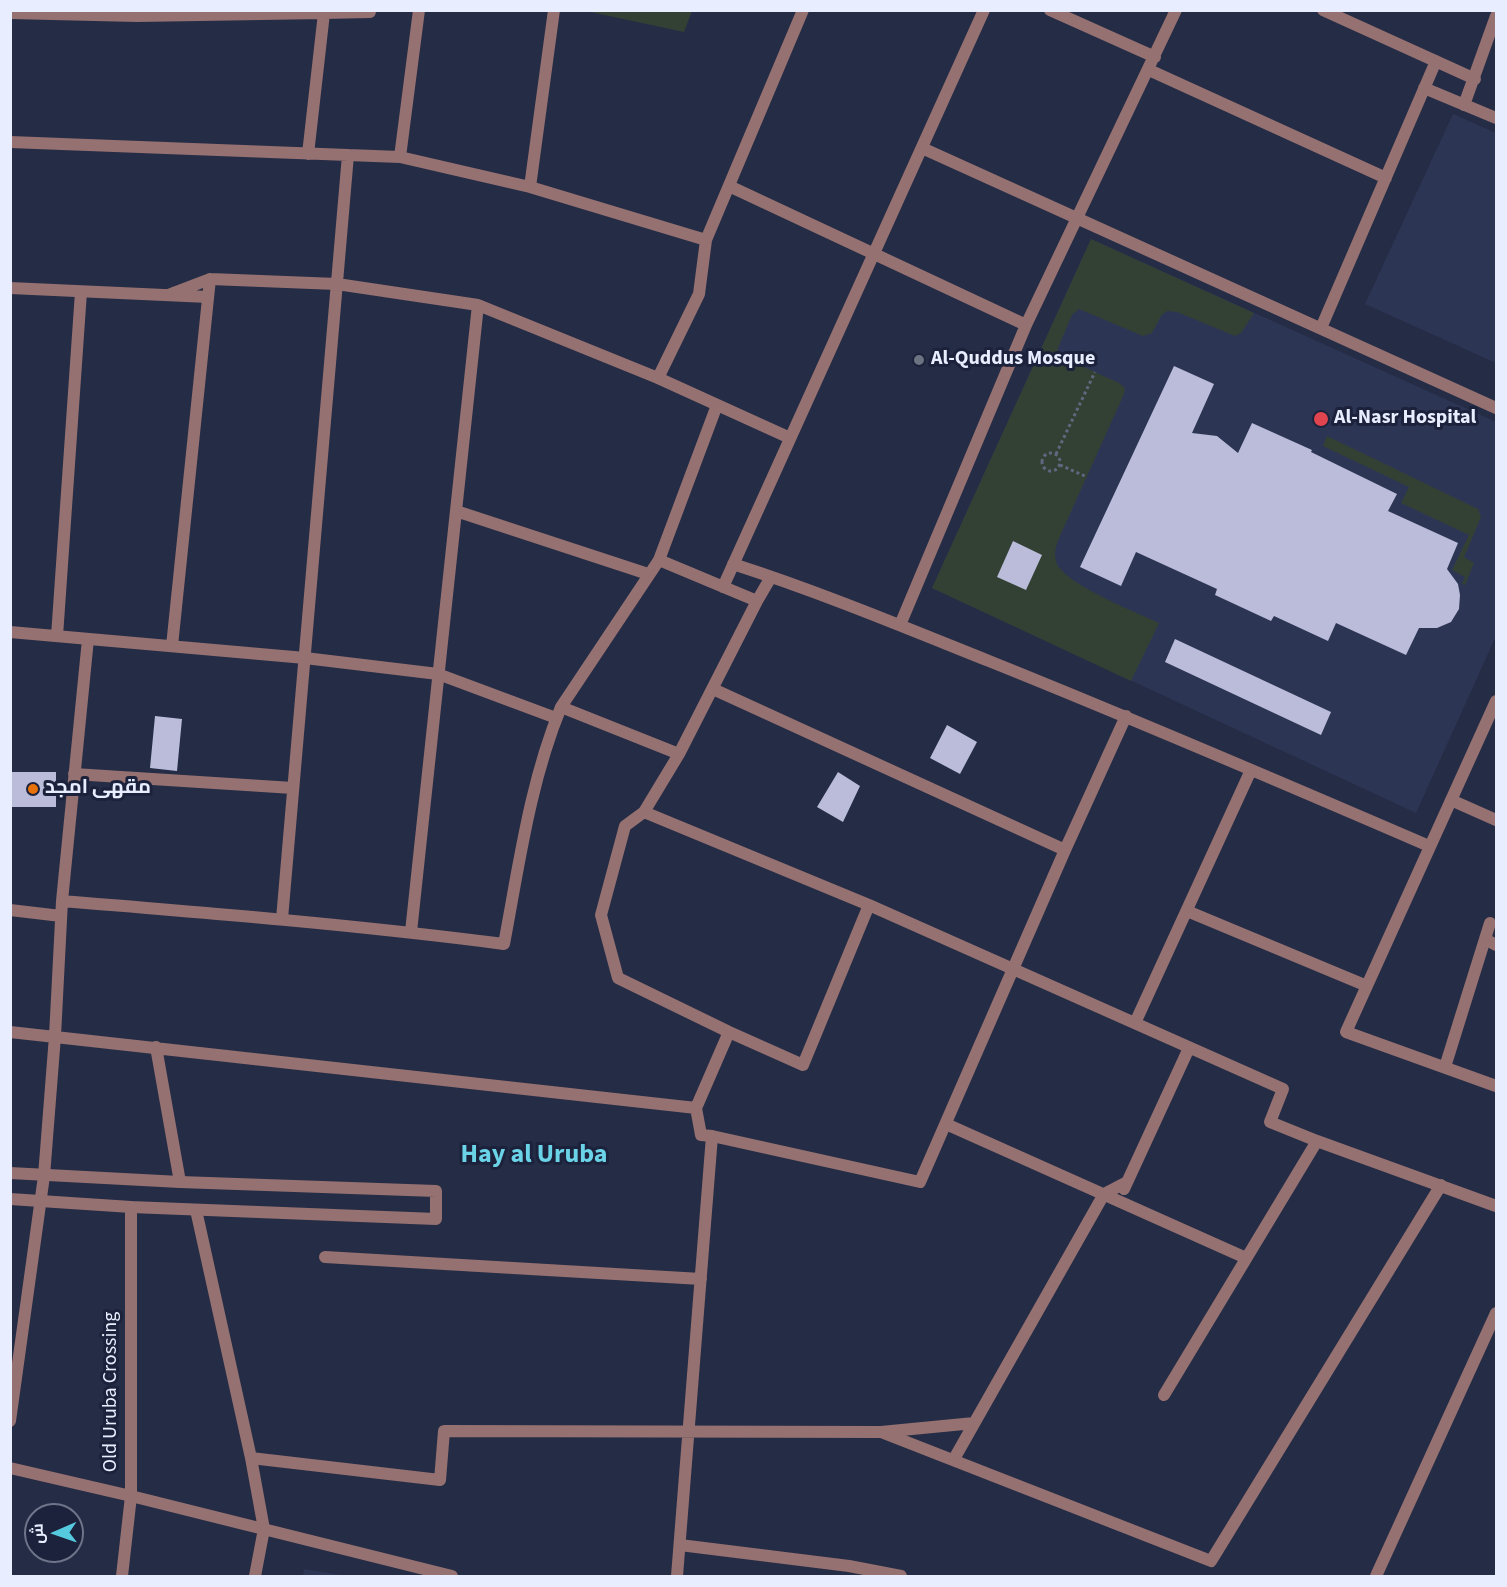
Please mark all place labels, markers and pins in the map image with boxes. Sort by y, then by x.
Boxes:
place label: Al-Quddus Mosque [931,348,1095,372]
marker: Al-Quddus Mosque [912,353,926,367]
place label: Al-Nasr Hospital [1334,407,1476,431]
marker: Al-Nasr Hospital [1312,410,1330,428]
place label: مقهى امجد [45,777,151,801]
marker: مقهى امجد [26,782,40,796]

